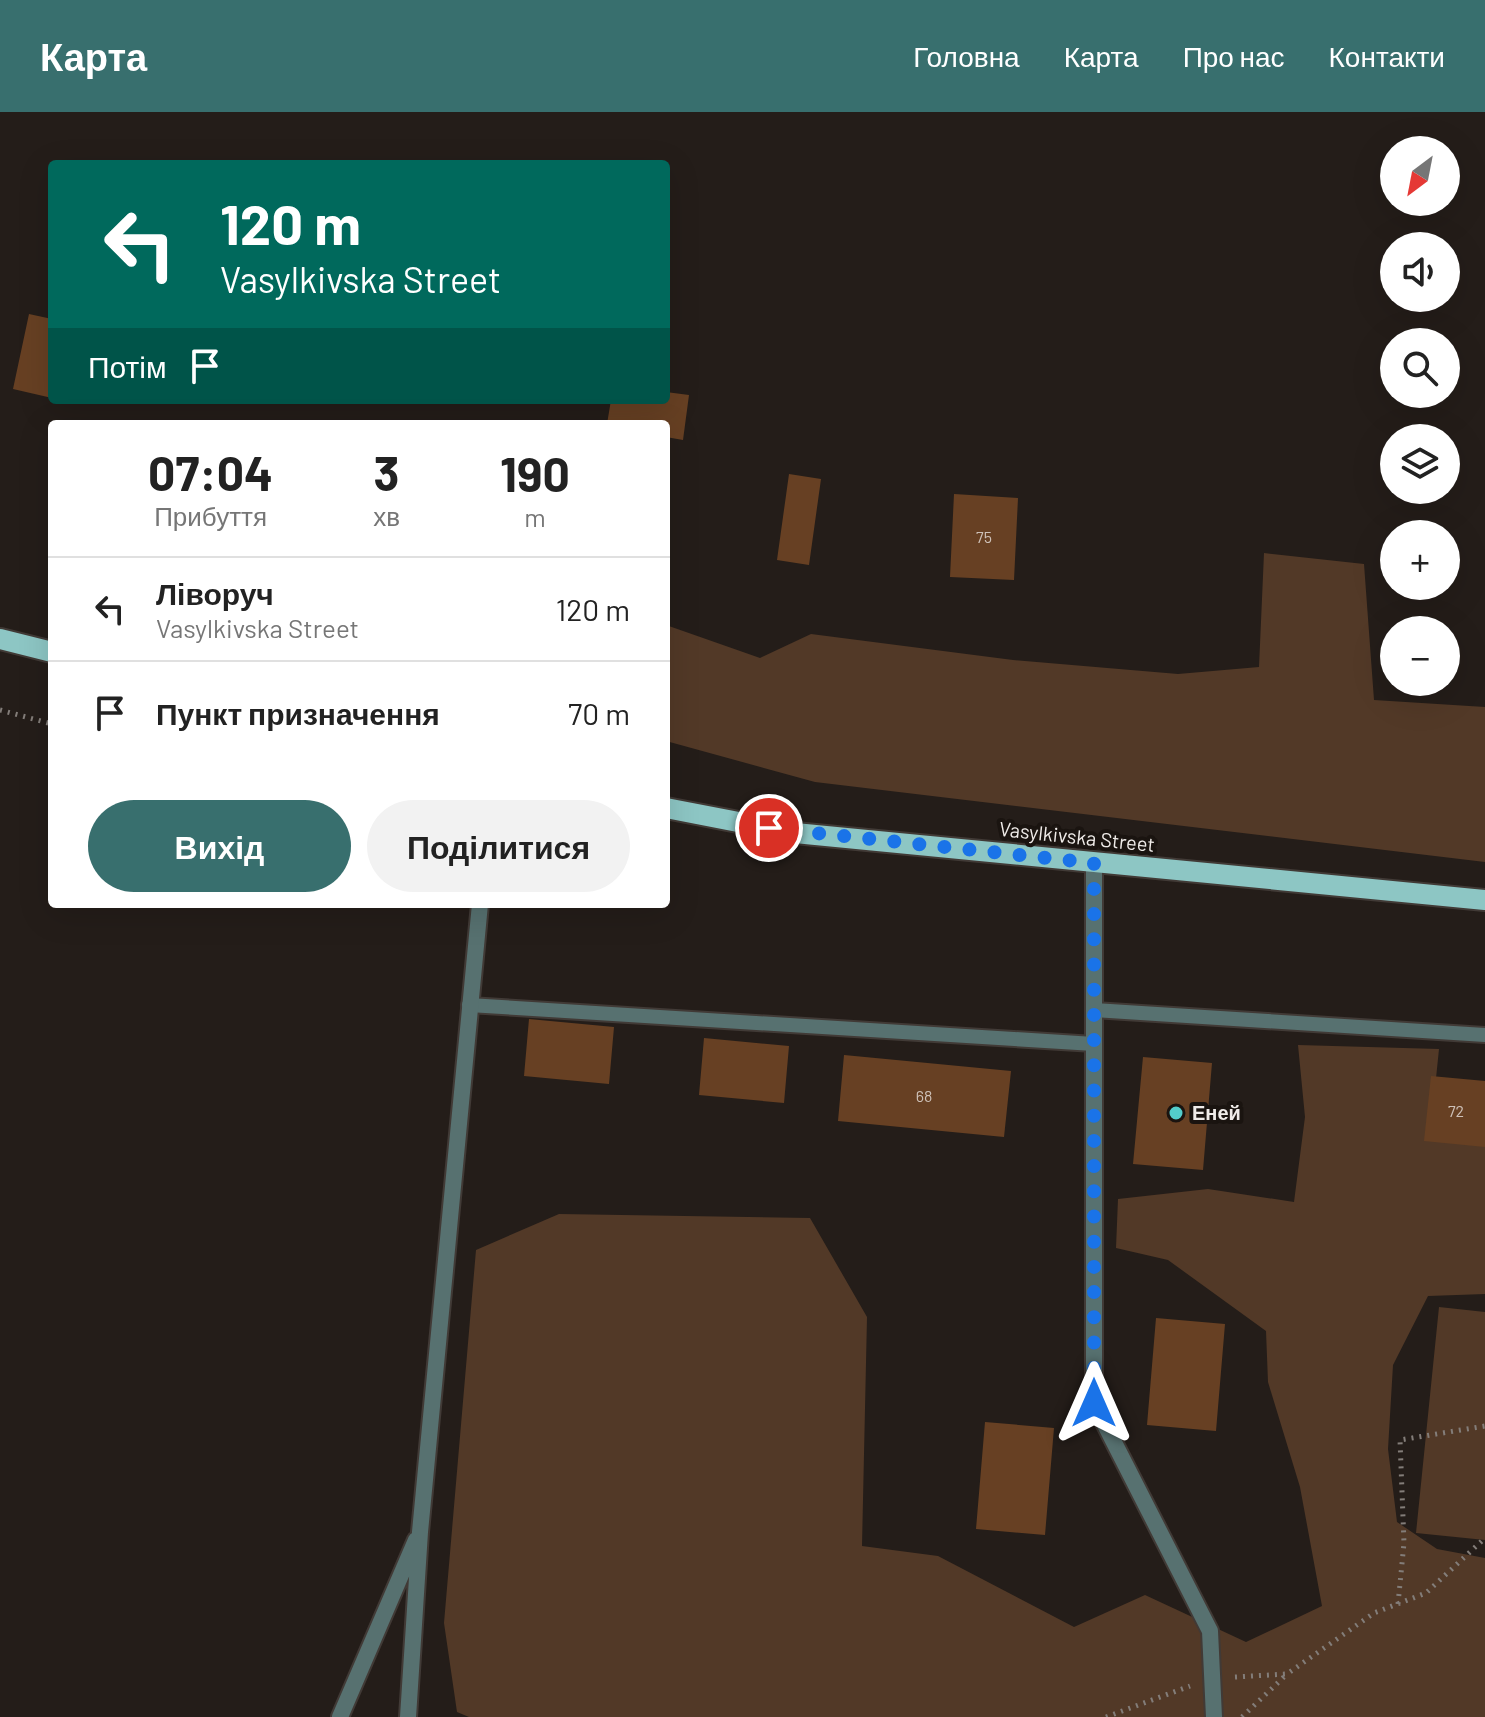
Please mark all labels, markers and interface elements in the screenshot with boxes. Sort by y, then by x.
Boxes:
text: Карта [40,33,147,79]
text: Головна [913,39,1020,73]
text: Карта [1064,39,1139,73]
text: Про нас [1183,39,1285,73]
text: Контакти [1329,39,1445,73]
north arrow [1380,136,1460,216]
map controls [1380,136,1460,696]
text: 120 m [220,189,361,256]
icon: left [88,192,192,296]
button: sound [1380,232,1460,312]
text: Vasylkivska Street [220,257,501,300]
button: search [1380,328,1460,408]
icon: arrive [183,344,227,388]
text: Потім [88,348,167,384]
button: layers [1380,424,1460,504]
text: 07:04 [148,443,273,501]
text: 3 [374,443,400,501]
text: 190 [500,444,570,502]
text: Прибуття [154,500,267,531]
text: хв [373,500,400,531]
text: m [524,501,546,532]
button: + [1380,520,1460,600]
house number: 75 [976,527,992,546]
text: Ліворуч [156,575,274,611]
icon: left [88,587,132,631]
text: 120 m [556,591,630,627]
text: Vasylkivska Street [156,612,359,643]
button: − [1380,616,1460,696]
icon: arrive [88,691,132,735]
text: Пункт призначення [156,695,440,731]
text: 70 m [568,695,630,731]
pin [735,794,803,862]
button: Вихід [88,800,351,892]
button: Поділитися [367,800,630,892]
icon: arrive [747,806,791,850]
street label: Vasylkivska Street [998,816,1156,856]
house number: 68 [916,1086,932,1105]
place label: Еней [1192,1100,1241,1124]
house number: 72 [1448,1101,1464,1120]
marker: Еней [1167,1104,1185,1122]
position arrow [1052,1361,1136,1445]

